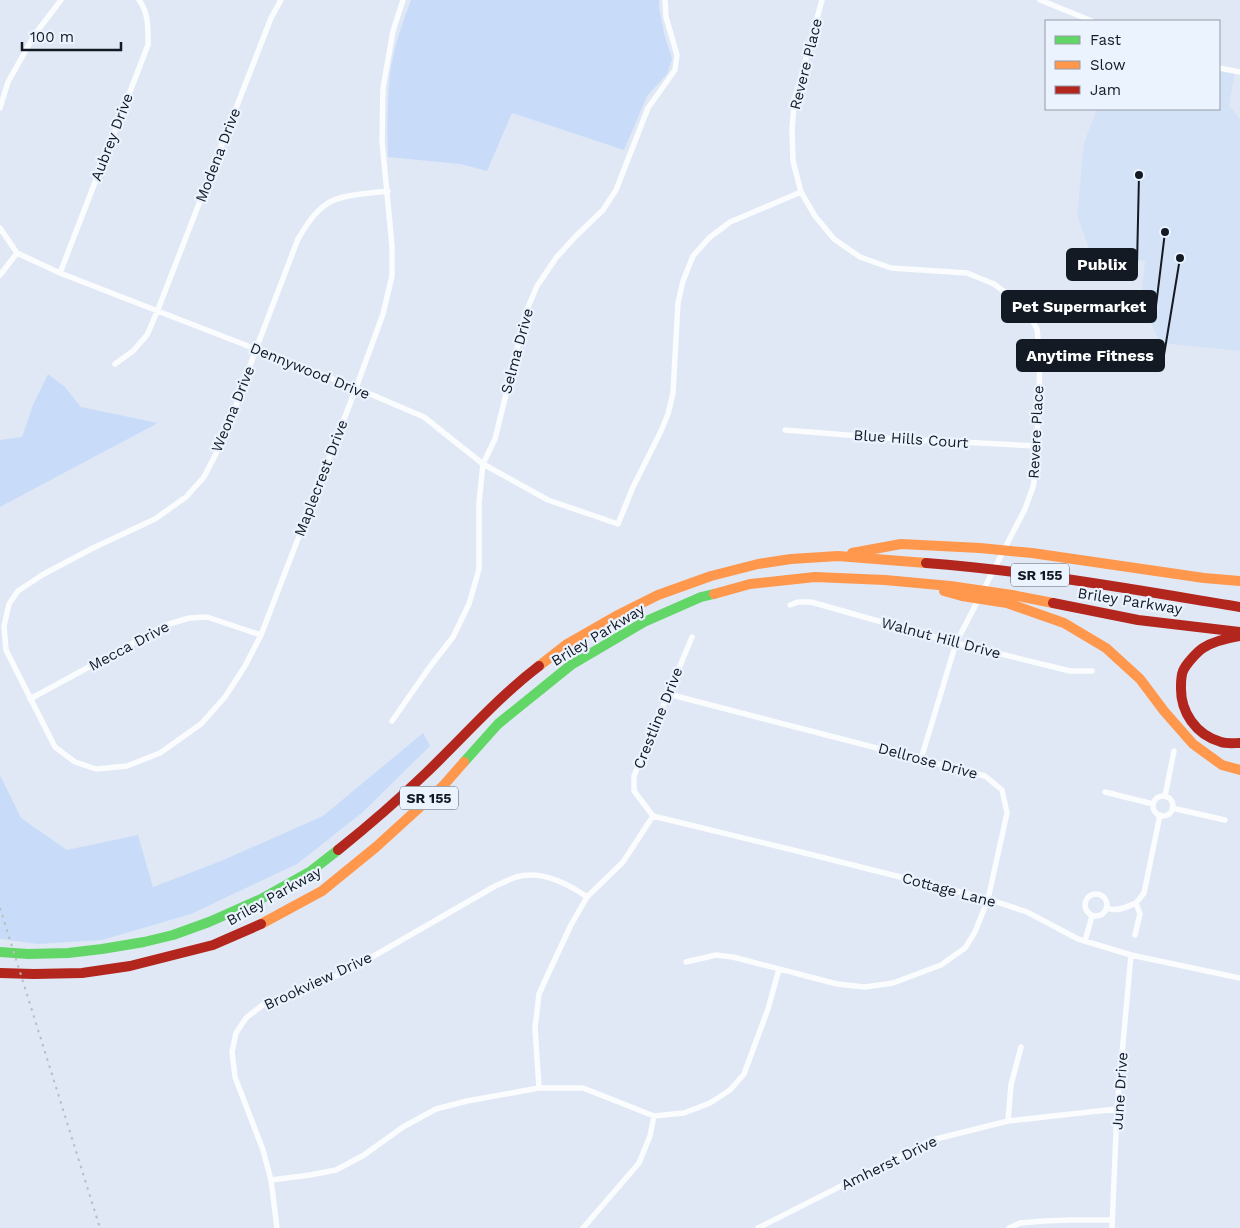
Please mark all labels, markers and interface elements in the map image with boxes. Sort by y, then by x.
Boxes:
street label: Revere Place [786,16,826,112]
scale bar [22,20,121,52]
legend [1045,20,1220,110]
text: 100 m [30,28,74,46]
text: Fast [1090,31,1122,49]
text: Slow [1090,56,1126,74]
text: Jam [1090,81,1121,99]
street label: Aubrey Drive [87,91,137,183]
street label: Modena Drive [192,105,244,205]
callout: Publix [1067,249,1137,280]
text: Publix [1077,255,1128,274]
callout: Pet Supermarket [1002,291,1156,322]
text: Pet Supermarket [1012,297,1146,316]
street label: Selma Drive [497,306,537,396]
street label: Dennywood Drive [247,339,373,403]
callout: Anytime Fitness [1017,340,1164,371]
text: Anytime Fitness [1026,346,1154,365]
street label: Weona Drive [208,363,258,455]
street label: Revere Place [1025,385,1047,479]
street label: Maplecrest Drive [290,417,352,539]
street label: Blue Hills Court [853,426,970,452]
road number: SR 155 [1011,564,1069,586]
street label: Briley Parkway [1076,584,1184,618]
street label: Briley Parkway [548,600,648,670]
street label: Walnut Hill Drive [879,613,1003,663]
street label: Mecca Drive [86,617,172,675]
street label: Crestline Drive [629,665,687,771]
street label: Dellrose Drive [876,739,980,783]
road number: SR 155 [400,786,458,810]
street label: Briley Parkway [223,862,325,929]
street label: Cottage Lane [900,869,998,911]
street label: Brookview Drive [261,948,375,1014]
street label: June Drive [1108,1051,1132,1131]
street label: Amherst Drive [838,1132,940,1194]

